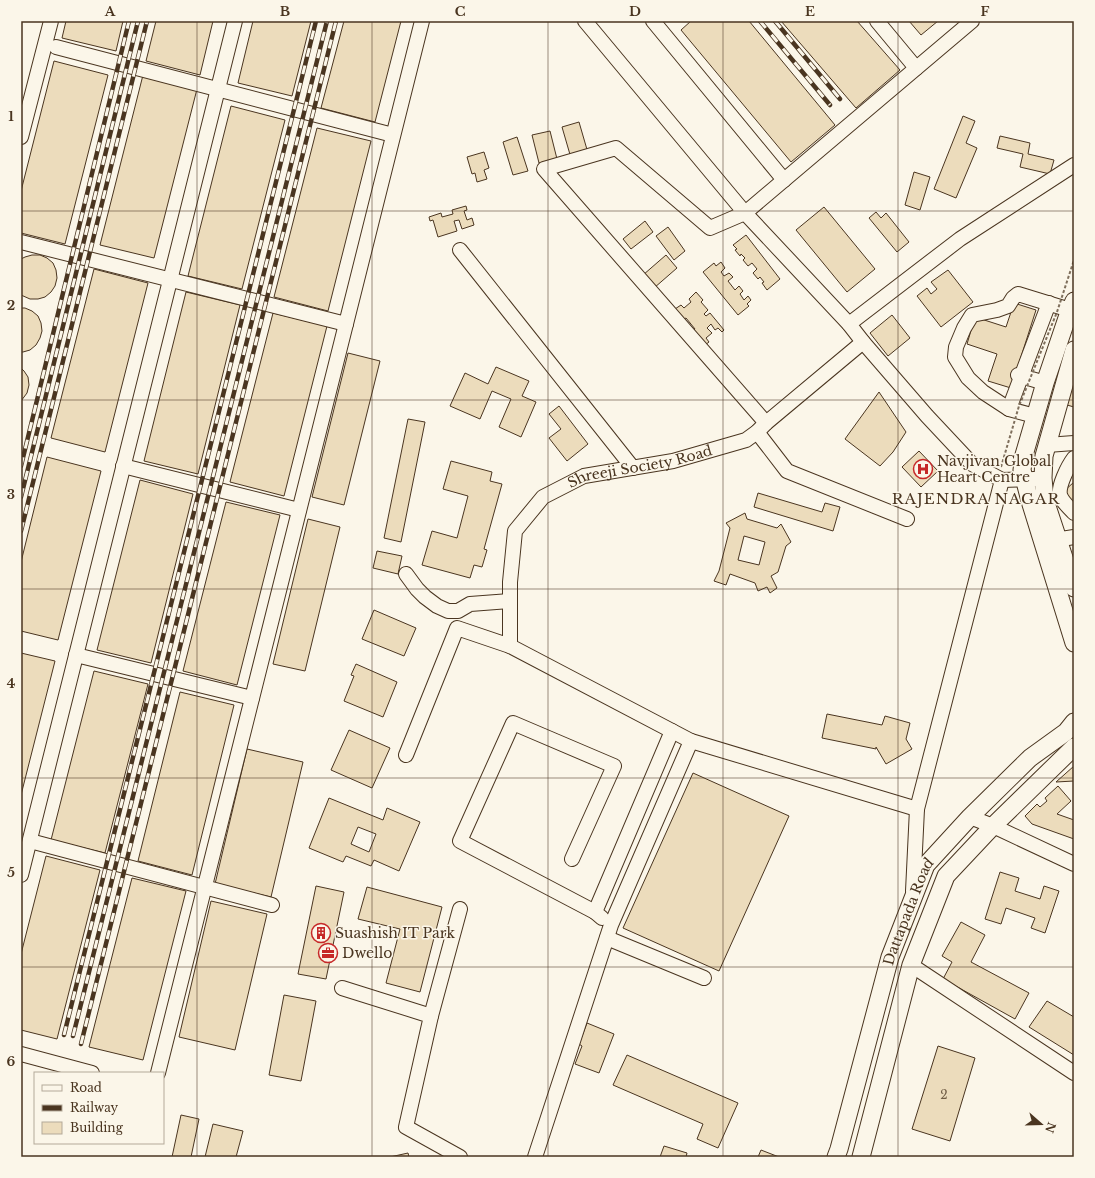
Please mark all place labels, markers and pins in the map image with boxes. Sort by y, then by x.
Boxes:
place label: Navjivan Global Heart Centre [937,452,1052,486]
hospital icon: Navjivan Global Heart Centre [912,458,934,480]
building icon: Suashish IT Park [310,922,332,944]
place label: Suashish IT Park [335,924,455,942]
office icon: Dwello [317,942,339,964]
place label: Dwello [342,944,392,962]

